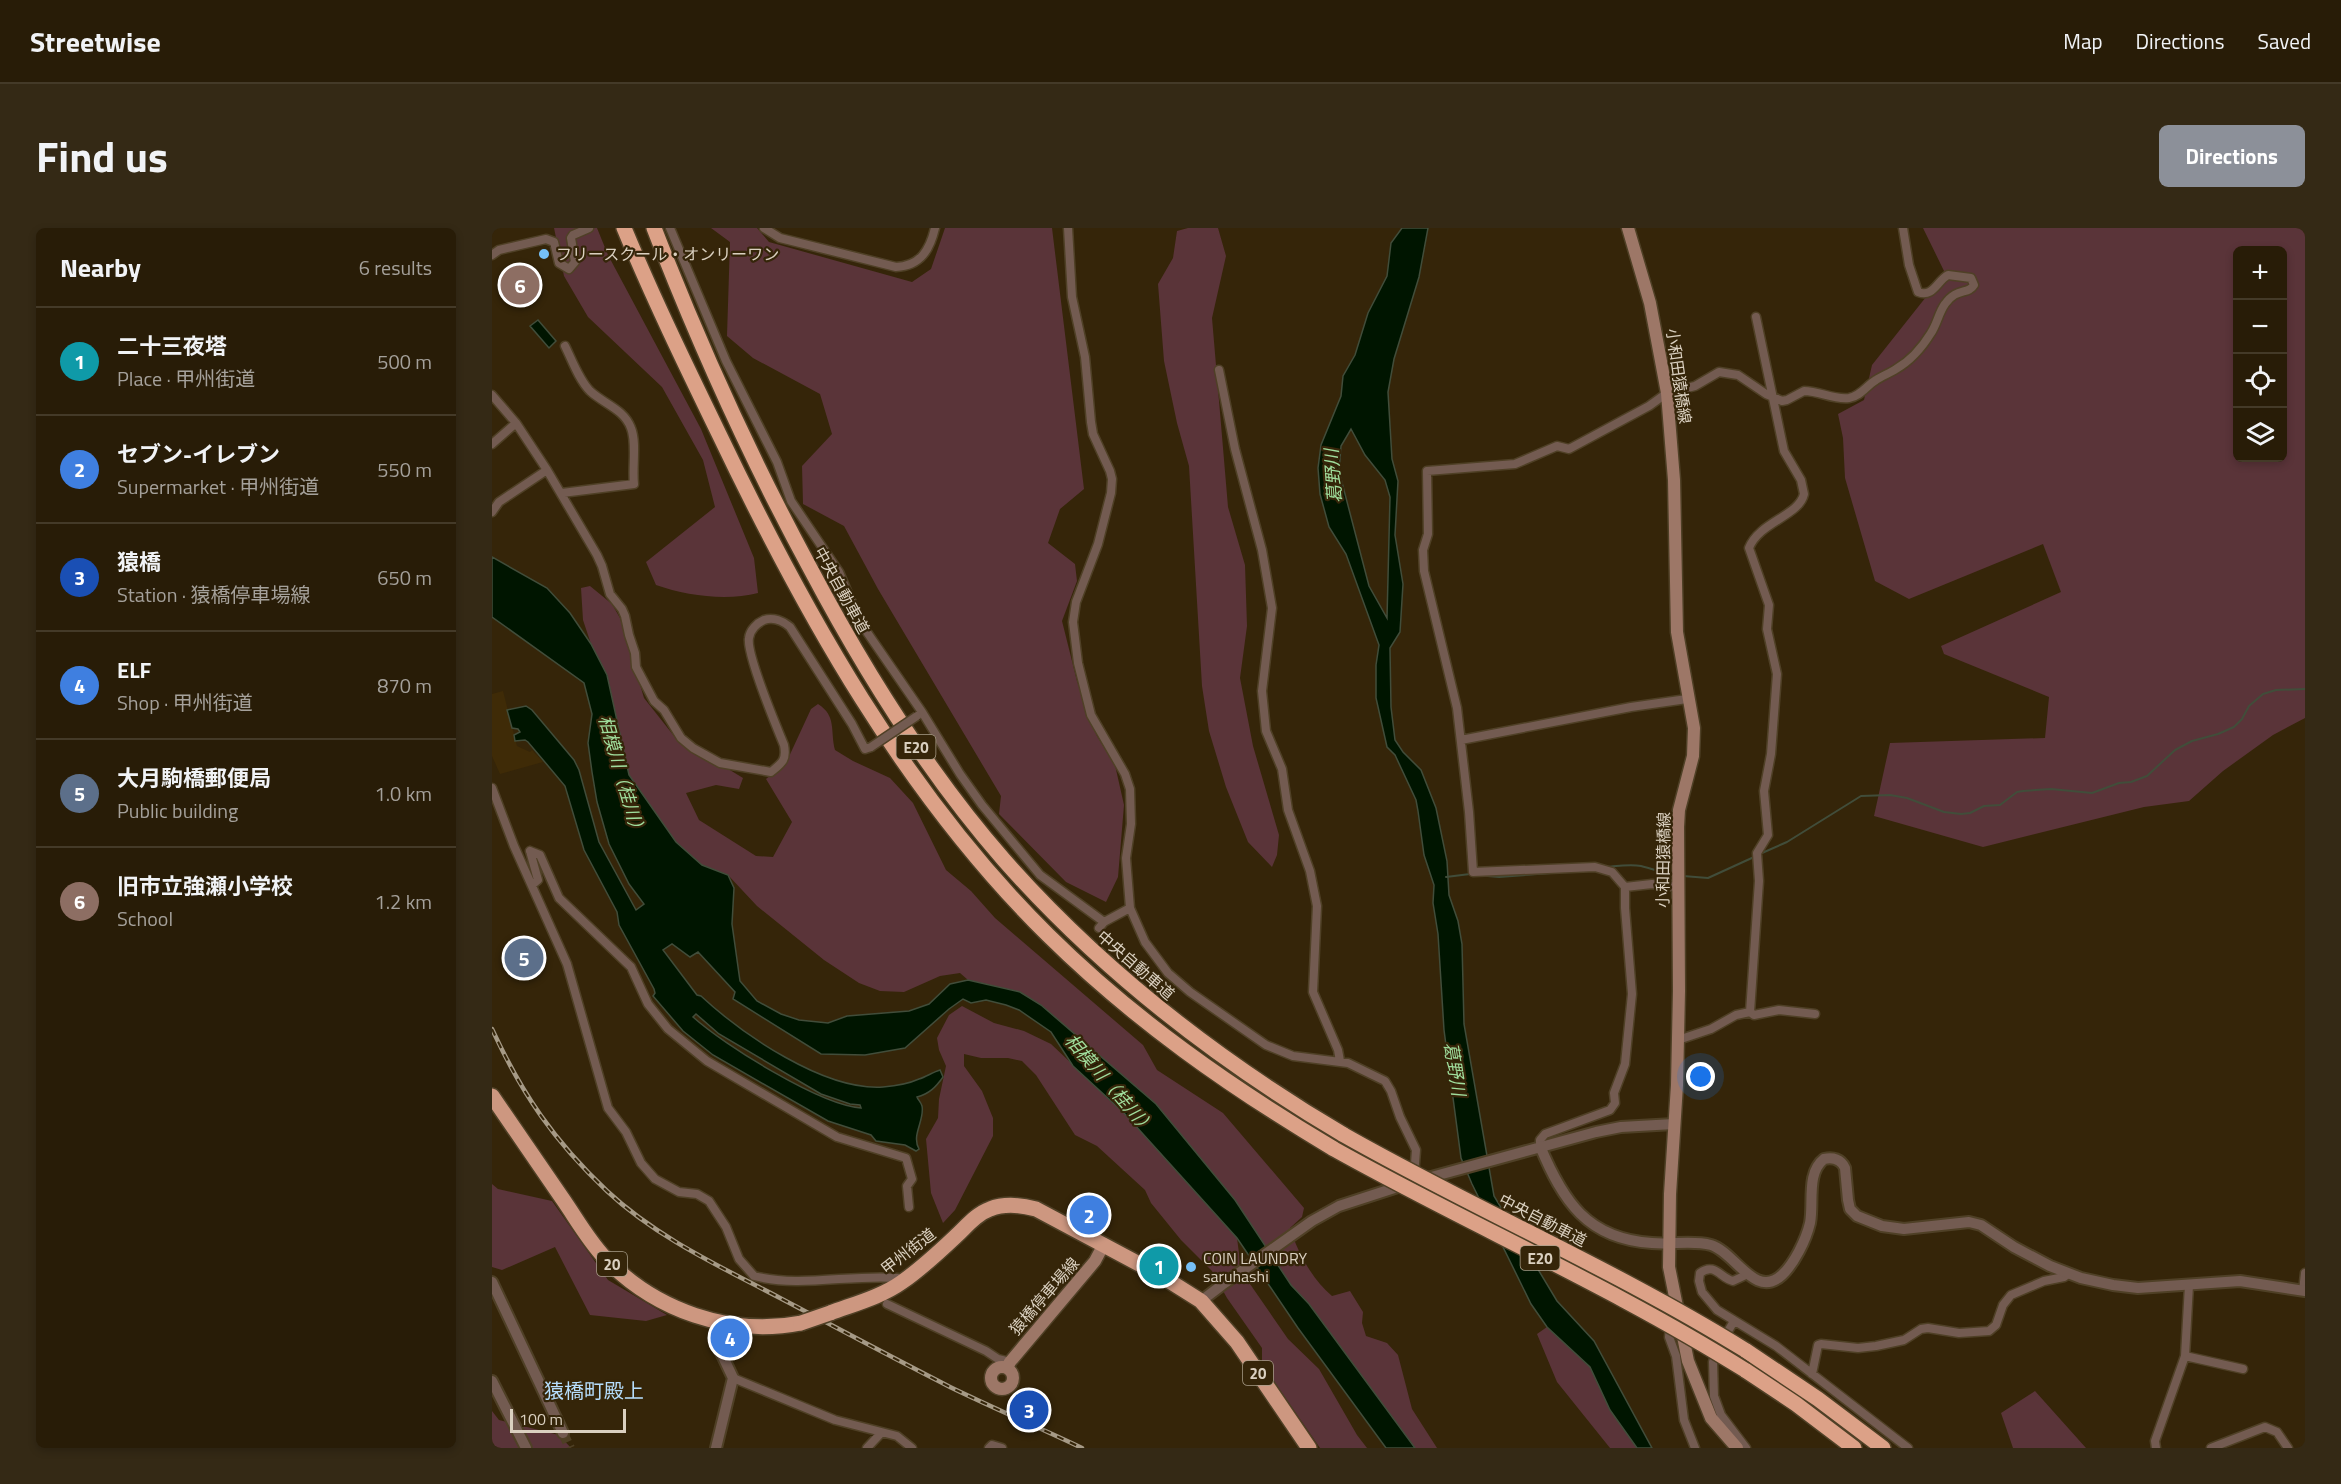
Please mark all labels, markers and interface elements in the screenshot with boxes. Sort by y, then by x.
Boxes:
text: Streetwise [30,20,161,63]
text: Map [2063,25,2103,57]
text: Directions [2136,25,2225,57]
text: Saved [2258,25,2311,57]
text: Find us [36,124,168,188]
button: Directions [2159,125,2305,187]
place label: フリースクール・オンリーワン [556,242,779,266]
map controls [2233,246,2287,462]
button: + [2233,246,2287,300]
marker: フリースクール・オンリーワン [537,247,551,261]
text: Nearby [60,248,141,287]
text: 6 results [359,252,432,283]
pin: 6 [501,262,540,308]
button: − [2233,300,2287,354]
street label: 小和田猿橋線 [1660,327,1698,425]
text: 二十三夜塔 [117,329,227,363]
text: 1 [74,346,85,377]
text: 500 m [377,346,432,377]
button: locate [2233,354,2287,408]
text: Place · 甲州街道 [117,363,255,394]
button: layers [2233,408,2287,462]
text: セブン-イレブン [117,437,280,471]
water label: 葛野川 [1318,446,1348,504]
text: 2 [74,454,85,485]
text: 550 m [377,454,432,485]
text: Supermarket · 甲州街道 [117,471,319,502]
street label: 中央自動車道 [808,542,876,638]
text: 猿橋 [117,545,161,579]
text: 3 [74,562,85,593]
text: 650 m [377,562,432,593]
text: Station · 猿橋停車場線 [117,579,311,610]
text: ELF [117,653,151,687]
text: 4 [74,670,85,701]
text: 870 m [377,670,432,701]
text: Shop · 甲州街道 [117,687,253,718]
water label: 相模川（桂川） [592,712,652,840]
road number: E20 [896,735,936,759]
text: 大月駒橋郵便局 [117,761,271,795]
text: 5 [74,778,85,809]
text: 1.0 km [375,778,432,809]
text: Public building [117,795,238,826]
street label: 小和田猿橋線 [1650,812,1676,908]
text: 旧市立強瀬小学校 [117,869,293,903]
text: 6 [74,886,85,917]
text: 1.2 km [375,886,432,917]
text: School [117,903,173,934]
street label: 中央自動車道 [1092,924,1180,1006]
pin: 5 [504,936,543,980]
water label: 相模川（桂川） [1058,1028,1162,1140]
water label: 葛野川 [1437,1040,1473,1100]
your location [1686,1062,1715,1091]
street label: 中央自動車道 [1495,1188,1591,1252]
pin: 2 [1070,1192,1108,1238]
street label: 甲州街道 [875,1222,941,1280]
pin: 1 [1140,1244,1178,1288]
place label: COIN LAUNDRY saruhashi [1203,1246,1307,1288]
road number: E20 [1520,1246,1560,1270]
road number: 20 [597,1252,627,1276]
street label: 猿橋停車場線 [1003,1252,1085,1340]
marker: COIN LAUNDRY saruhashi [1184,1260,1198,1274]
pin: 4 [710,1316,750,1360]
road number: 20 [1243,1361,1273,1385]
district label: 猿橋町殿上 [544,1375,644,1406]
pin: 3 [1010,1388,1048,1432]
scale bar [510,1406,626,1434]
text: 100 m [519,1407,563,1431]

